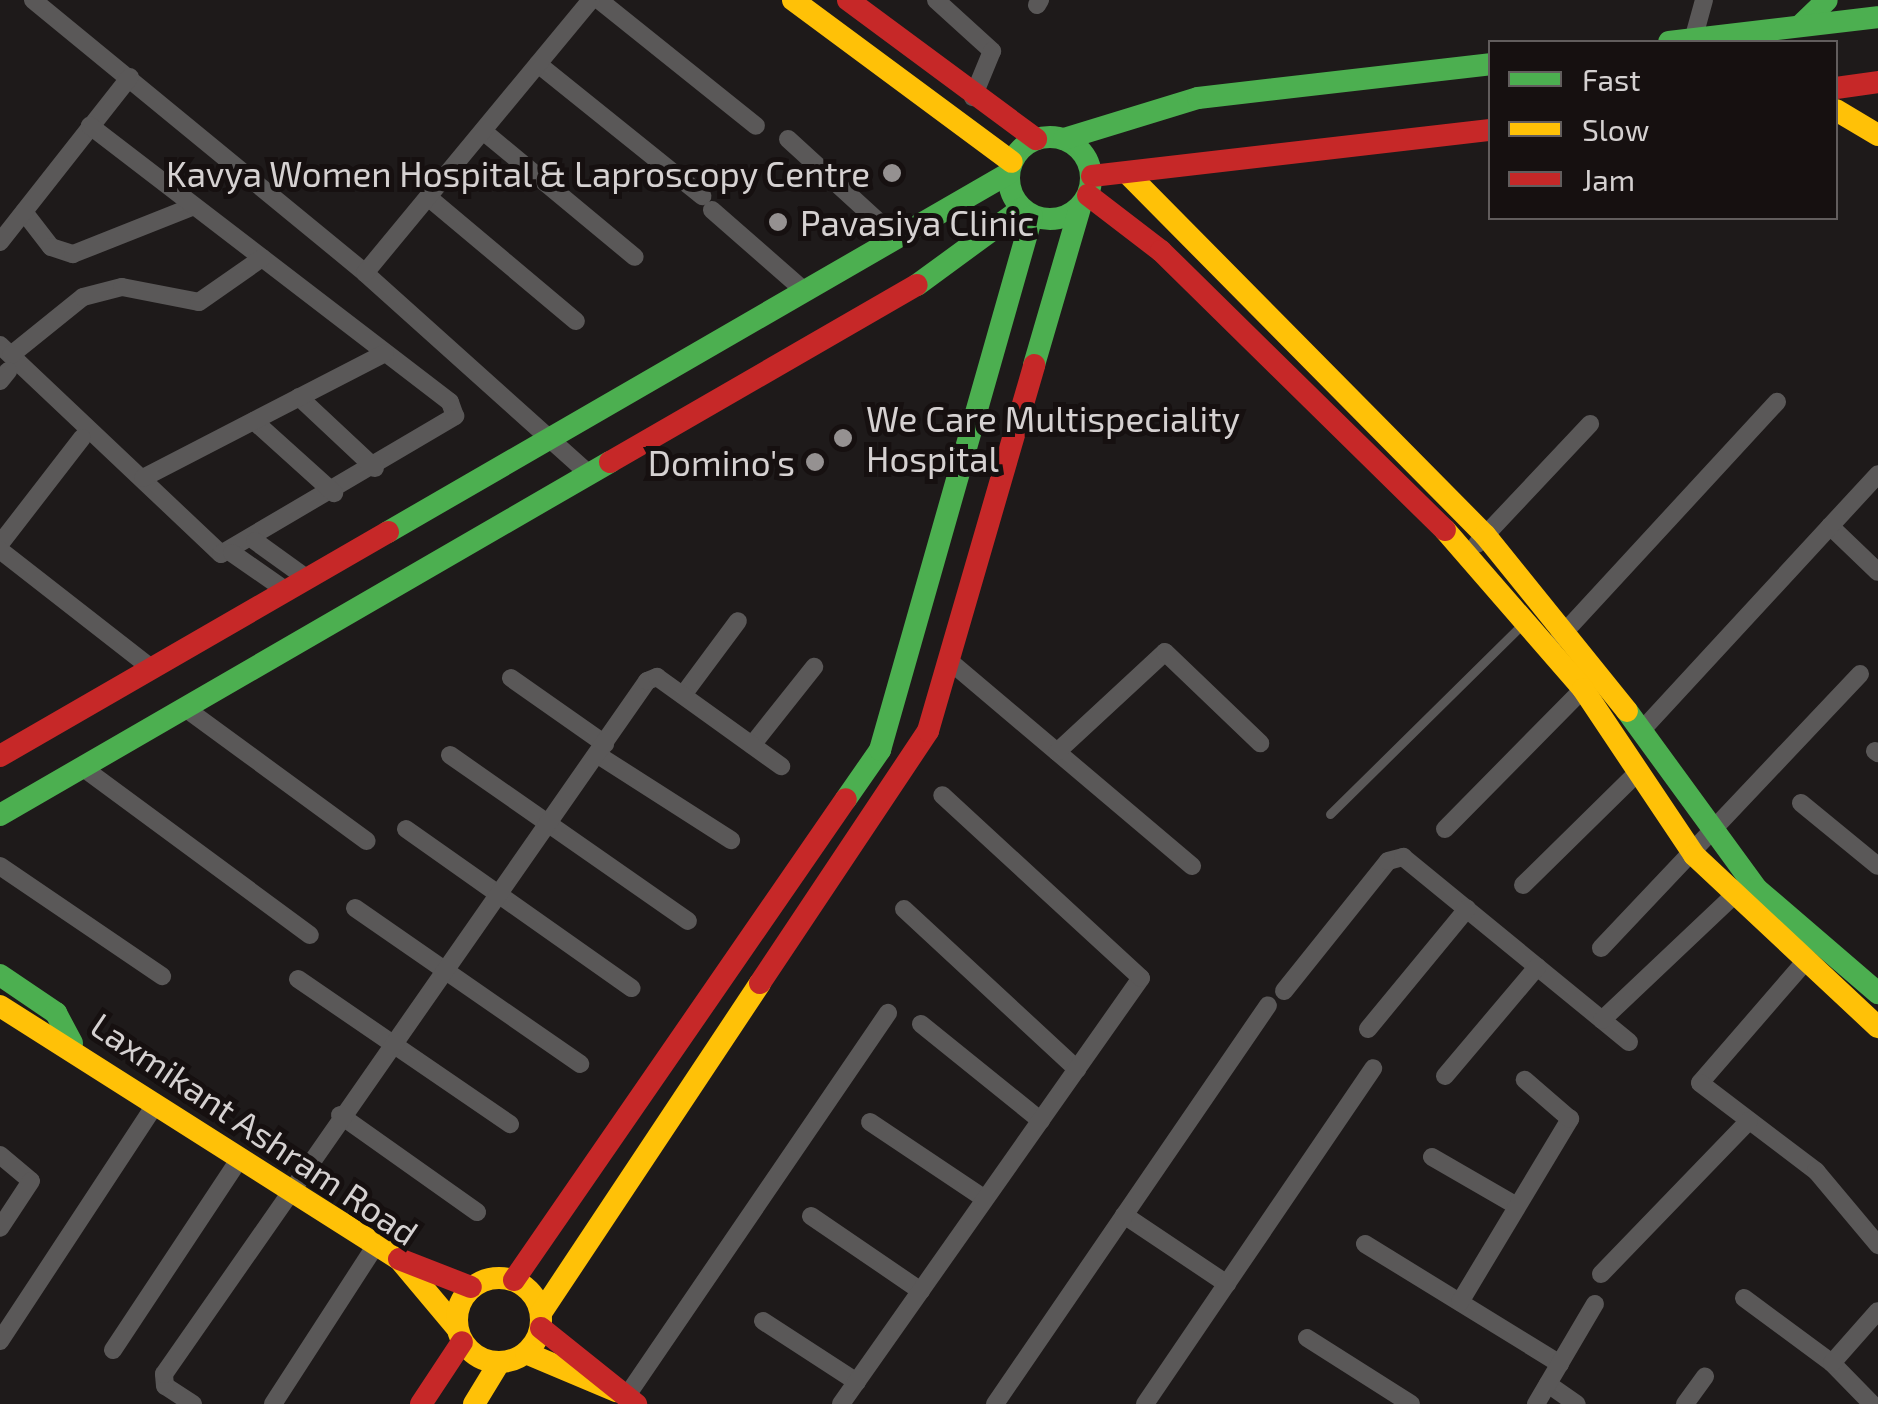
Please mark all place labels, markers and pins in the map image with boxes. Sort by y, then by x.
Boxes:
place label: Kavya Women Hospital & Laproscopy Centre [164,152,870,194]
marker: Kavya Women Hospital & Laproscopy Centre [879,160,905,186]
place label: Pavasiya Clinic [800,201,1034,243]
marker: Pavasiya Clinic [765,209,791,235]
place label: We Care Multispeciality Hospital [866,397,1240,479]
marker: We Care Multispeciality Hospital [830,425,856,451]
place label: Domino's [648,441,795,483]
marker: Domino's [804,451,826,473]

